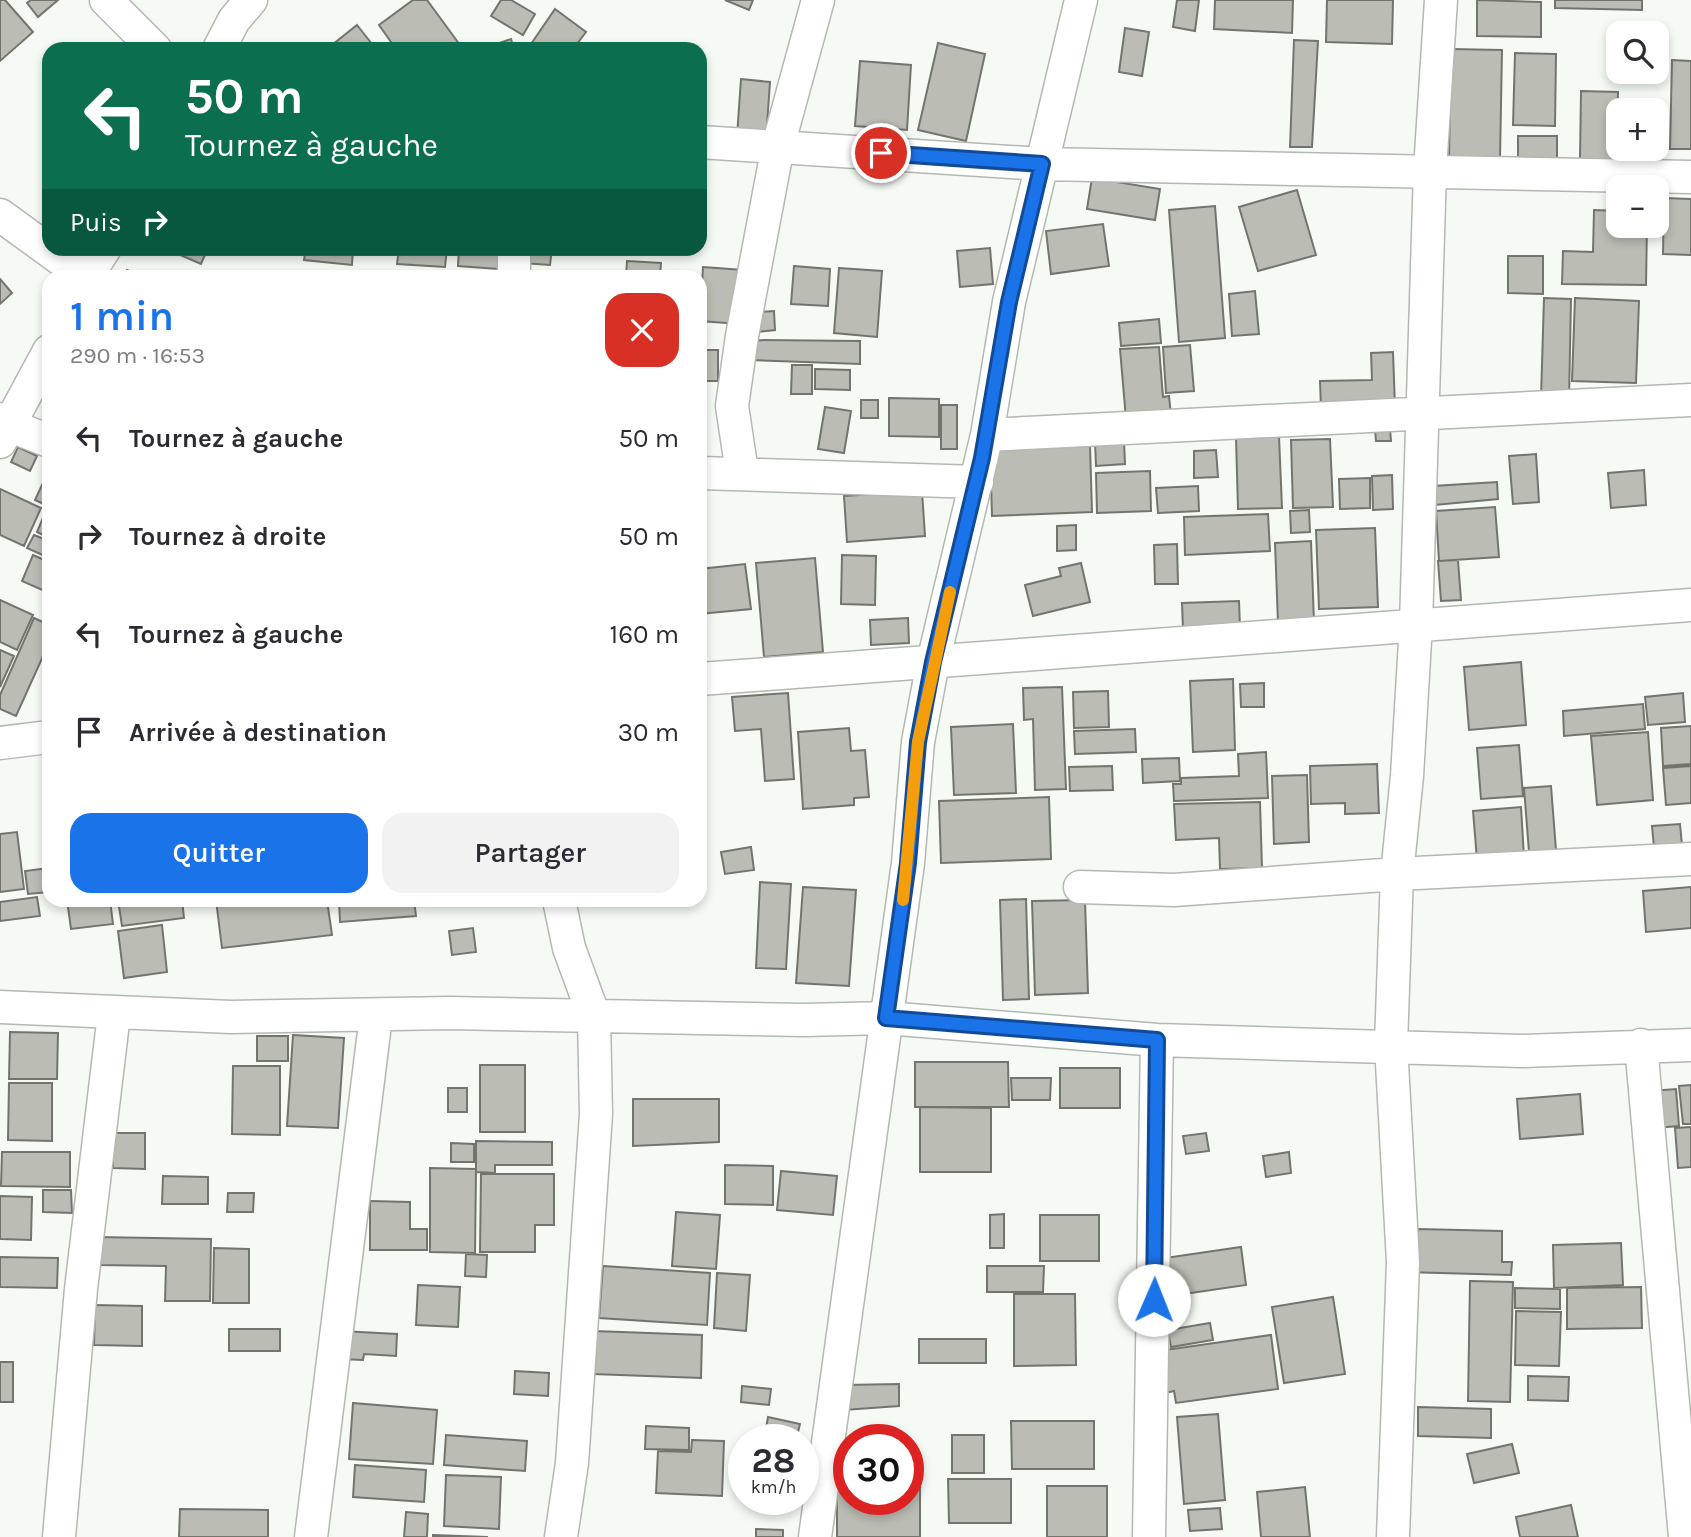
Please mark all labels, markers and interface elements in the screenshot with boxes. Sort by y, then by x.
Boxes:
map controls [1606,21,1669,238]
button: search [1606,21,1669,84]
text: 50 m [185,68,303,125]
icon: left [70,70,161,161]
button: + [1606,98,1669,161]
pin [851,123,911,183]
text: Tournez à gauche [185,127,438,164]
icon: arrive [862,134,900,172]
button: − [1606,175,1669,238]
icon: right [136,203,174,241]
text: Puis [70,207,122,238]
text: 1 min [70,291,174,341]
button: close [605,293,679,367]
text: 290 m · 16:53 [70,342,205,369]
icon: left [70,419,108,457]
text: Tournez à gauche [129,423,343,454]
text: 50 m [618,423,679,454]
icon: right [70,517,108,555]
text: Tournez à droite [129,521,326,552]
text: 50 m [618,521,679,552]
icon: left [70,615,108,653]
text: Tournez à gauche [129,619,343,650]
text: 160 m [610,619,679,650]
icon: arrive [70,713,108,751]
text: Arrivée à destination [129,717,387,748]
text: 30 m [618,717,679,748]
button: Quitter [70,813,368,893]
button: Partager [382,813,679,893]
position arrow [1117,1263,1191,1337]
speed limit sign: 30 [833,1424,924,1515]
text: 28 [752,1440,795,1481]
text: km/h [751,1476,796,1498]

